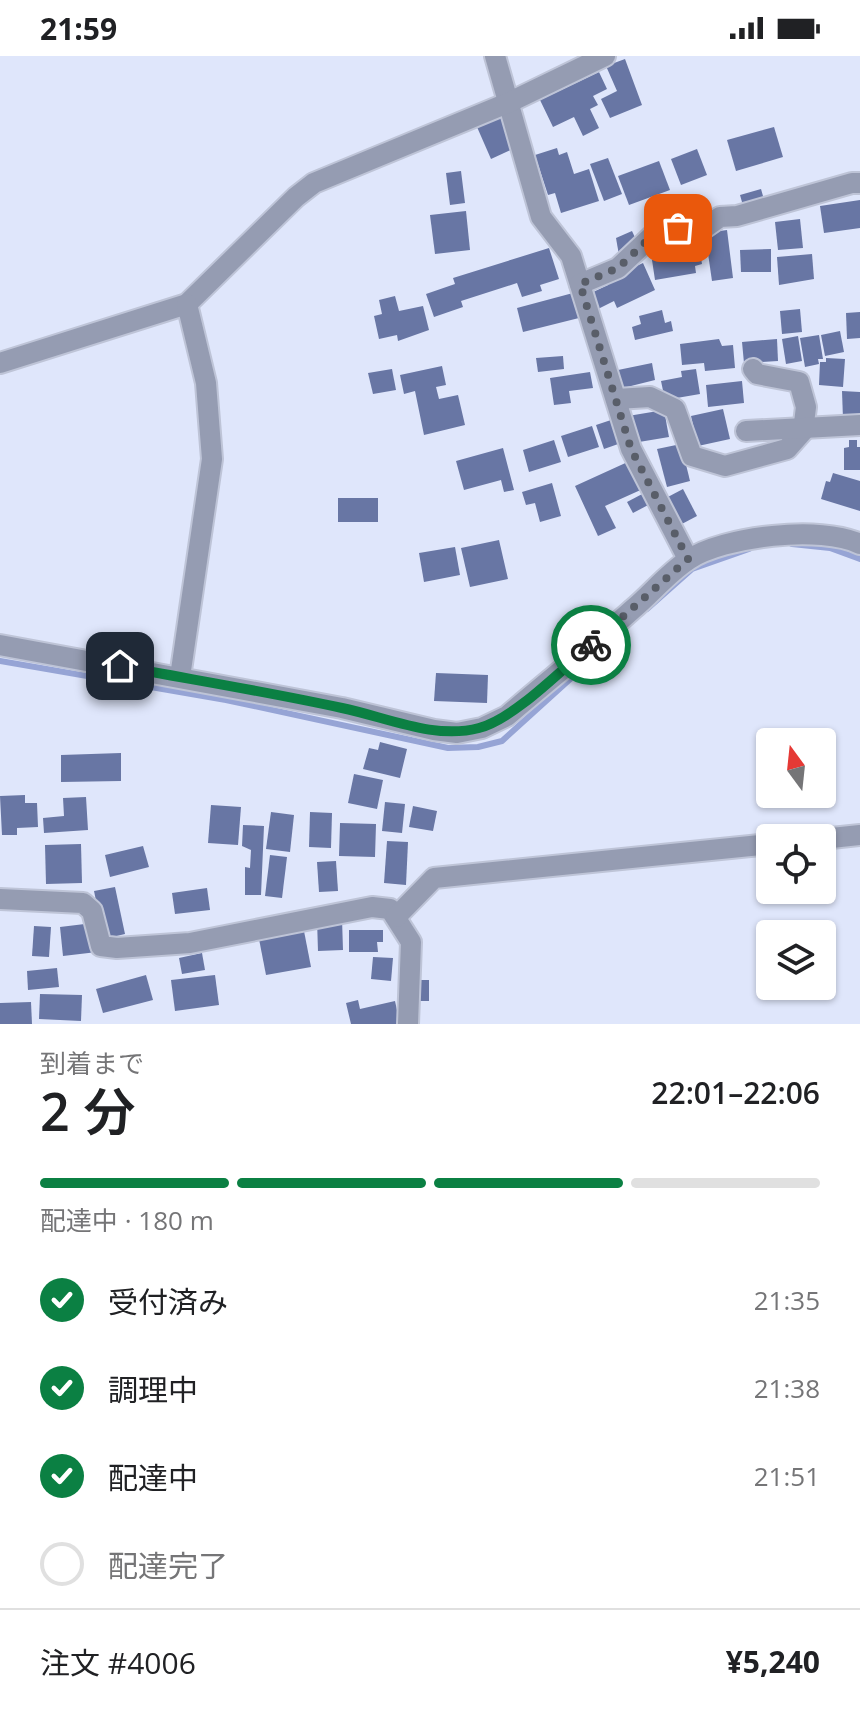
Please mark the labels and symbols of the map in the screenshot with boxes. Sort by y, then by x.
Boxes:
pin [644,194,712,262]
courier [551,605,631,685]
pin [86,632,154,700]
north arrow [756,728,836,808]

